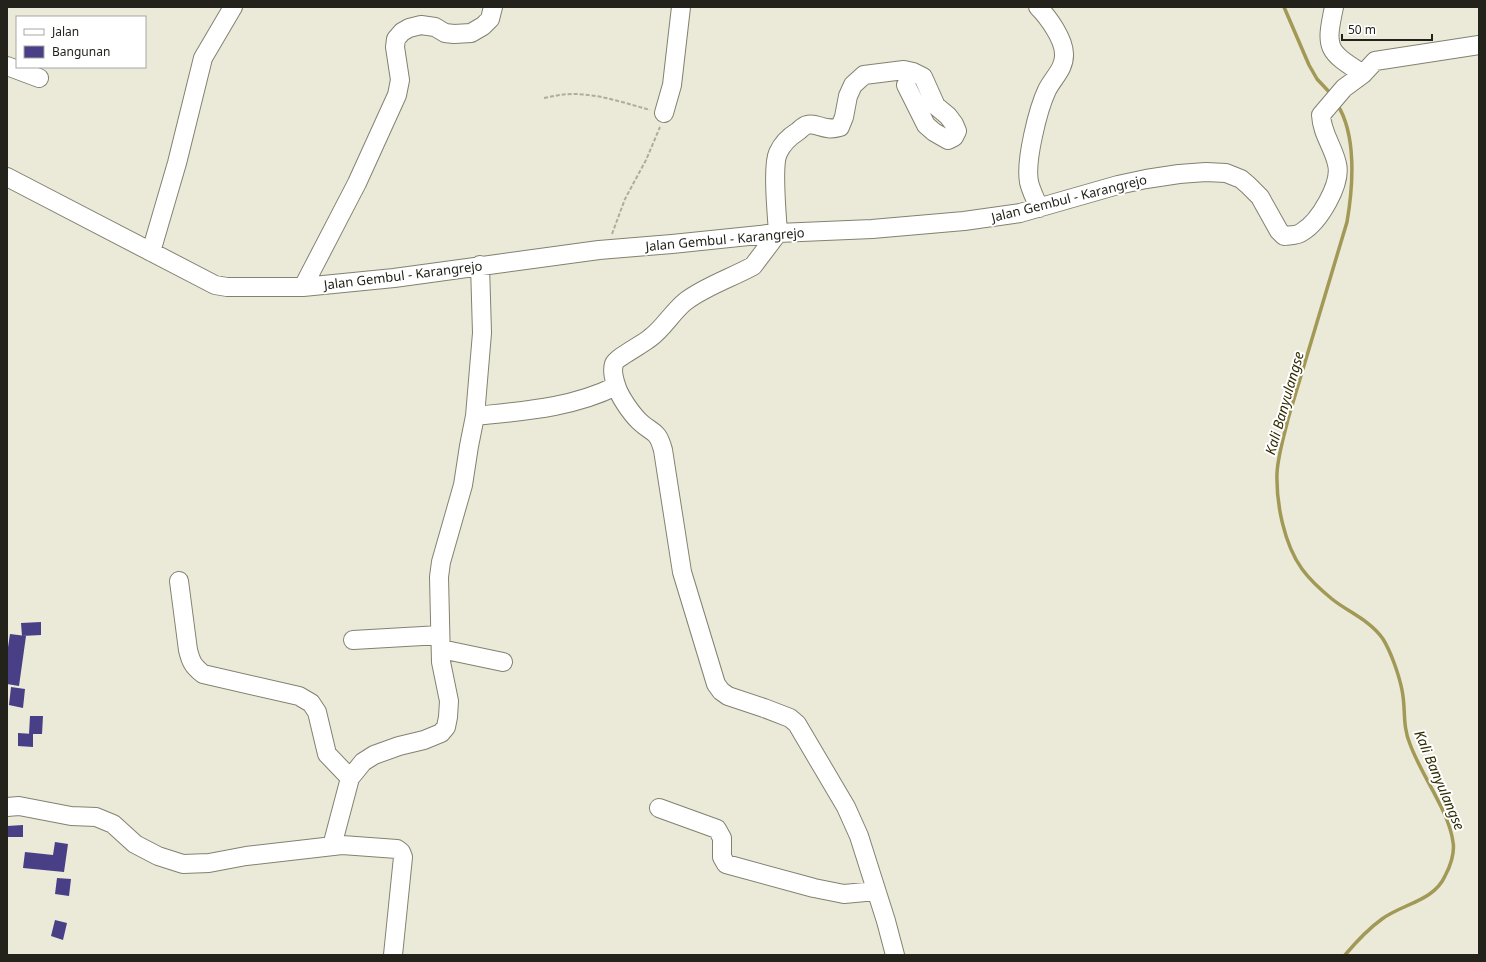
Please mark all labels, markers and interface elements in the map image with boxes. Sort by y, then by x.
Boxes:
legend [16,16,146,68]
scale bar [1342,16,1432,42]
text: 50 m [1348,21,1376,38]
text: Jalan [51,23,79,40]
text: Bangunan [52,43,110,60]
street label: Jalan Gembul - Karangrejo [987,170,1149,227]
street label: Jalan Gembul - Karangrejo [643,223,805,255]
street label: Jalan Gembul - Karangrejo [321,256,483,294]
water label: Kali Banyulangse [1260,349,1308,457]
water label: Kali Banyulangse [1410,727,1470,833]

